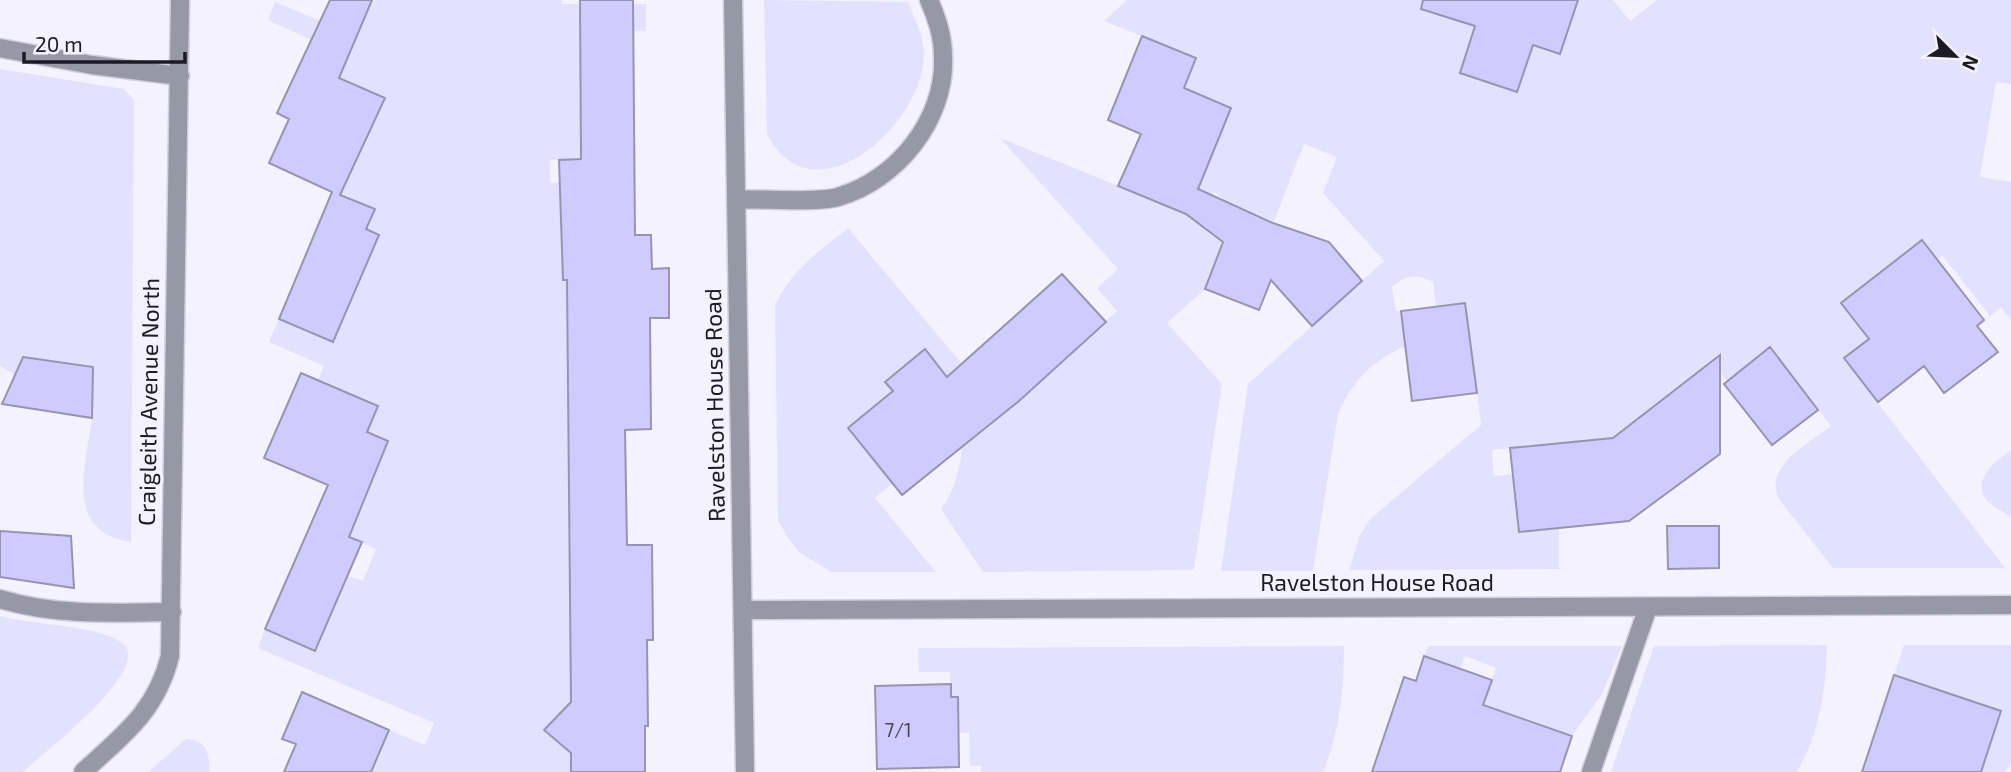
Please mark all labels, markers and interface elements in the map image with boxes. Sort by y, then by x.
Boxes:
scale bar [24,21,186,65]
north arrow [1920,21,1990,91]
text: 20 m [35,31,83,56]
text: N [1958,52,1984,74]
street label: Craigleith Avenue North [132,278,164,526]
street label: Ravelston House Road [698,288,730,522]
street label: Ravelston House Road [1260,568,1494,596]
house number: 7/1 [884,718,912,741]

